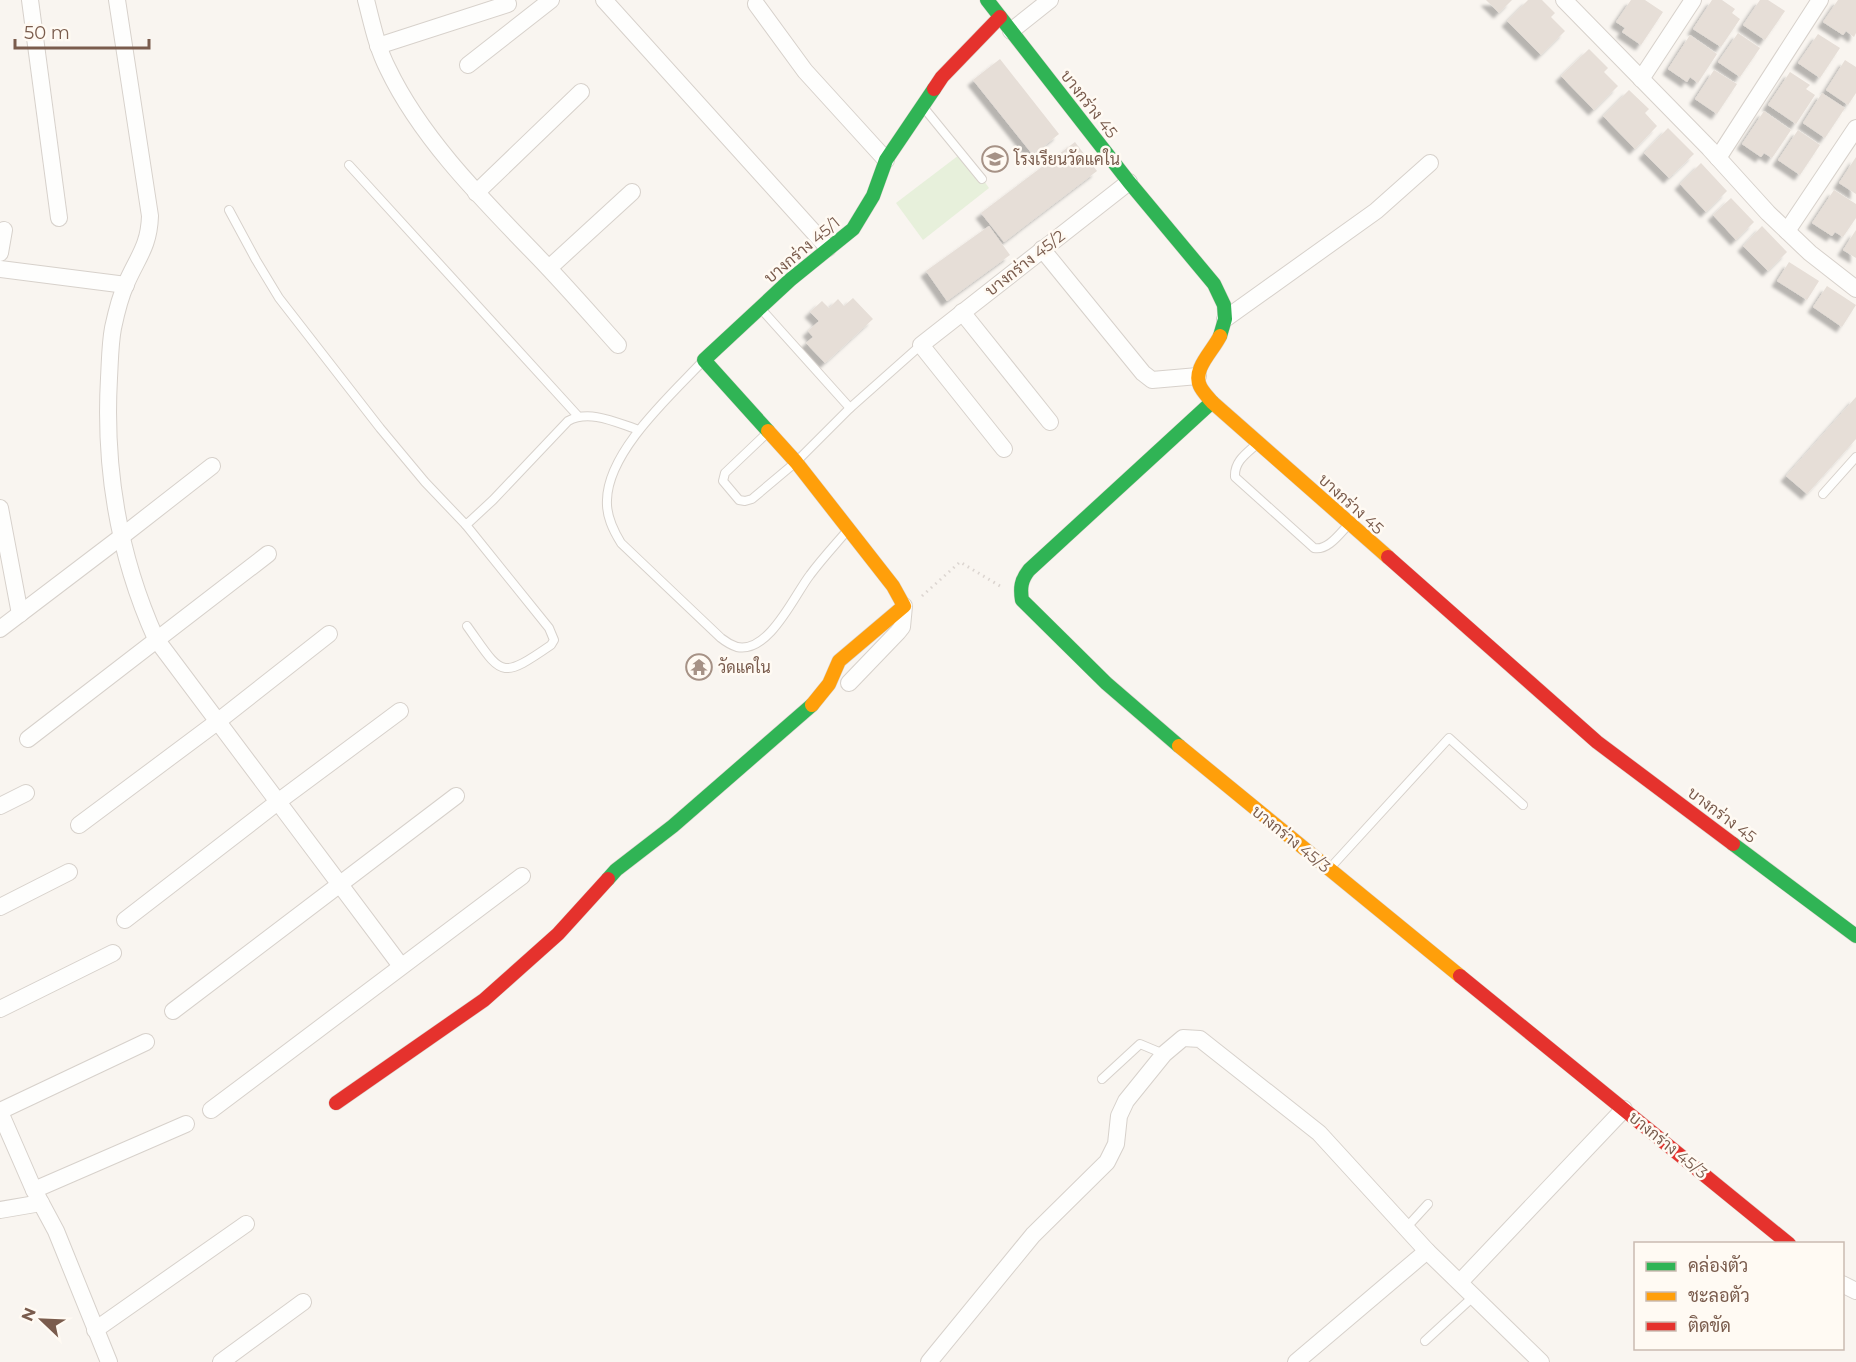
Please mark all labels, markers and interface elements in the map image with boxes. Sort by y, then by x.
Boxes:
scale bar [15,12,148,50]
text: 50 m [24,22,70,44]
street label: บางกร่าง 45 [1057,66,1122,142]
school or university icon: โรงเรียนวัดแคใน [980,144,1010,174]
place label: โรงเรียนวัดแคใน [1013,148,1120,169]
street label: บางกร่าง 45/1 [760,212,844,287]
street label: บางกร่าง 45/2 [981,225,1069,300]
street label: บางกร่าง 45 [1314,469,1388,538]
temple icon: วัดแคใน [684,652,714,682]
place label: วัดแคใน [718,656,771,677]
street label: บางกร่าง 45 [1684,782,1761,847]
street label: บางกร่าง 45/3 [1248,801,1335,876]
street label: บางกร่าง 45/3 [1625,1107,1712,1182]
legend [1634,1242,1844,1350]
text: คล่องตัว [1688,1254,1748,1277]
text: ชะลอตัว [1688,1285,1750,1307]
north arrow [12,1290,72,1350]
text: N [17,1305,40,1324]
text: ติดขัด [1688,1315,1731,1337]

